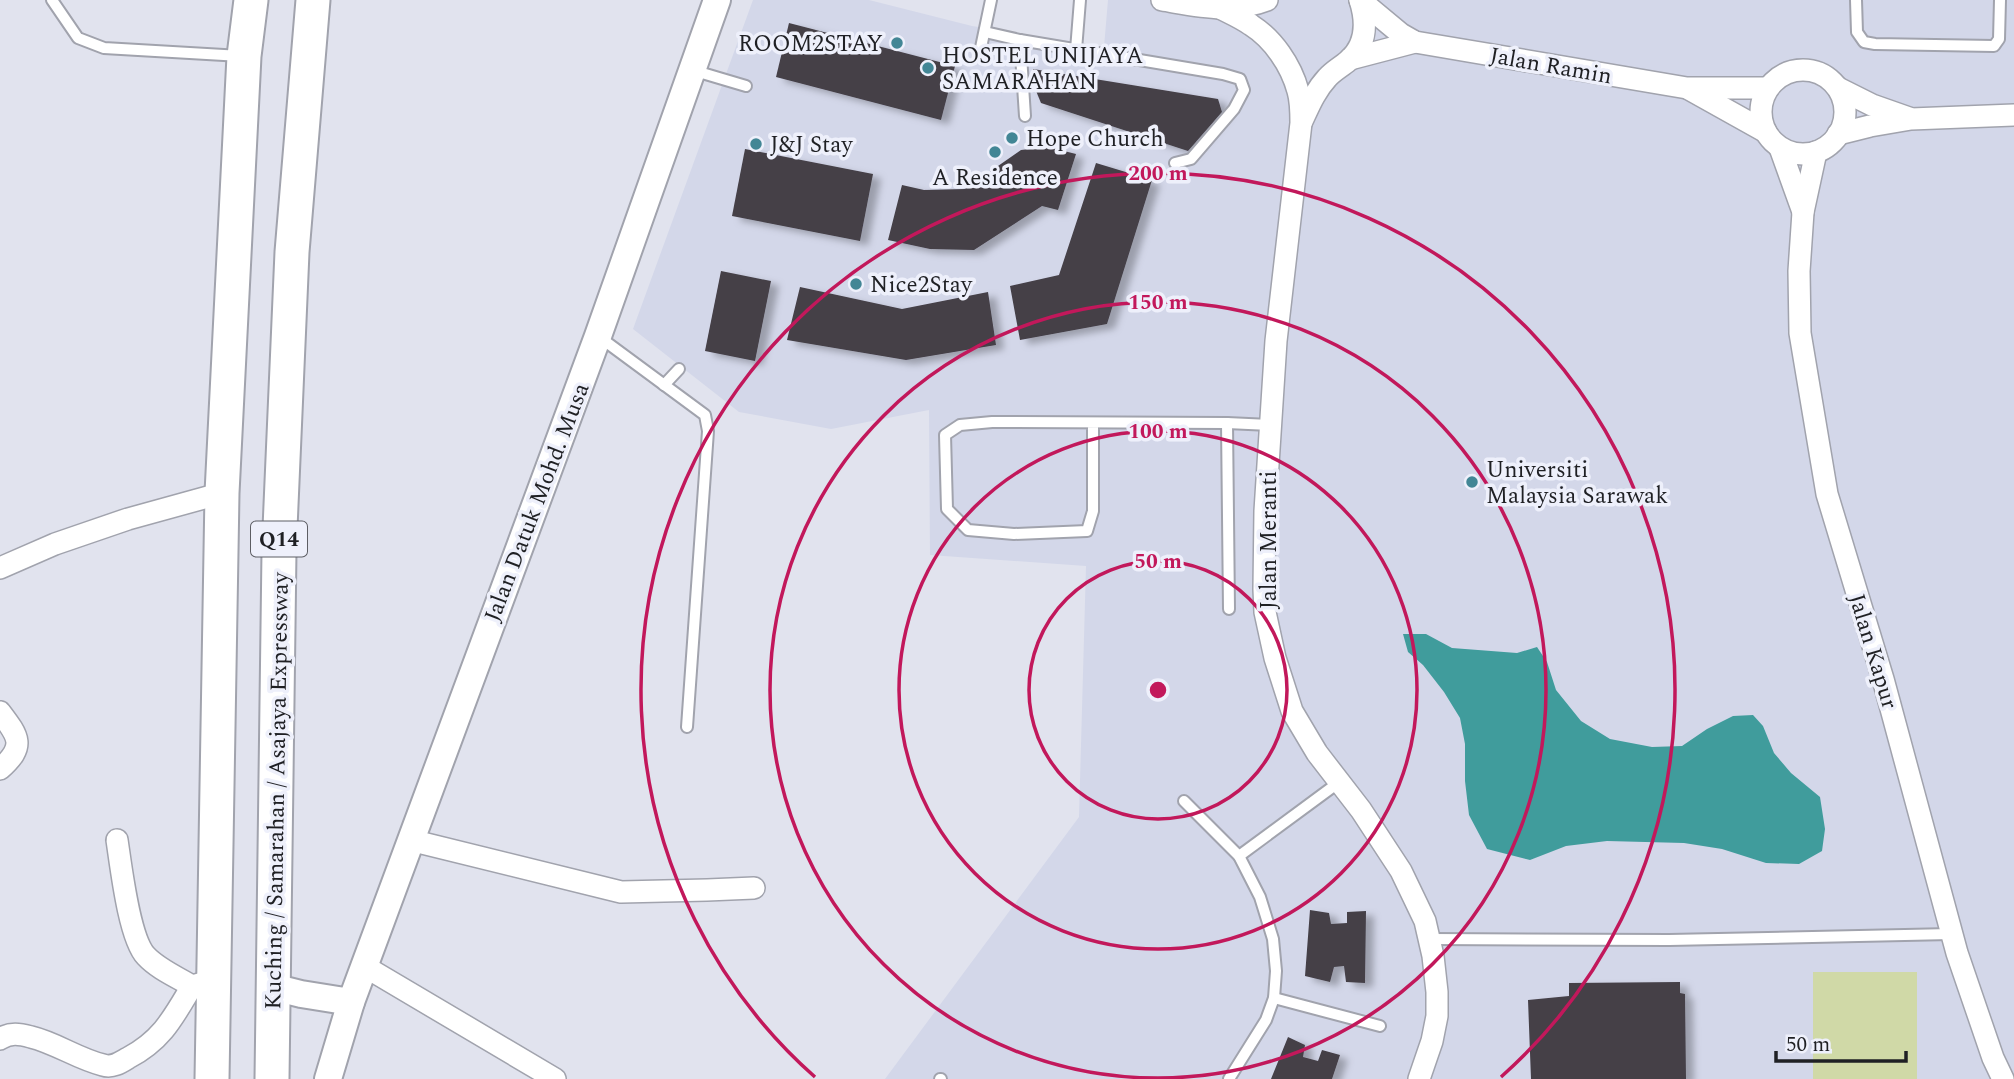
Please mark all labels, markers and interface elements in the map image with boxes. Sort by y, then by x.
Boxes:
place label: ROOM2STAY [738,27,883,62]
marker: ROOM2STAY [889,35,905,51]
place label: HOSTEL UNIJAYA SAMARAHAN [942,39,1143,100]
street label: Jalan Ramin [1487,39,1615,94]
marker: HOSTEL UNIJAYA SAMARAHAN [920,60,936,76]
place label: Hope Church [1026,122,1164,157]
place label: J&J Stay [770,128,853,163]
marker: Hope Church [1004,130,1020,146]
marker: J&J Stay [748,136,764,152]
marker: A Residence [987,144,1003,160]
text: 200 m [1128,158,1188,190]
place label: A Residence [932,161,1058,196]
place label: Nice2Stay [870,268,973,303]
marker: Nice2Stay [848,276,864,292]
text: 150 m [1128,287,1188,319]
street label: Jalan Datuk Mohd. Musa [476,378,599,627]
text: 100 m [1128,416,1188,448]
place label: Universiti Malaysia Sarawak [1486,453,1668,514]
street label: Jalan Meranti [1252,470,1287,610]
marker: Universiti Malaysia Sarawak [1464,474,1480,490]
road number: Q14 [251,522,307,556]
text: 50 m [1134,546,1182,578]
street label: Kuching / Samarahan / Asajaya Expressway [256,571,299,1010]
street label: Jalan Kapur [1838,589,1907,713]
centre of rings [1146,678,1170,702]
scale bar [1776,1020,1906,1064]
text: 50 m [1786,1029,1830,1061]

